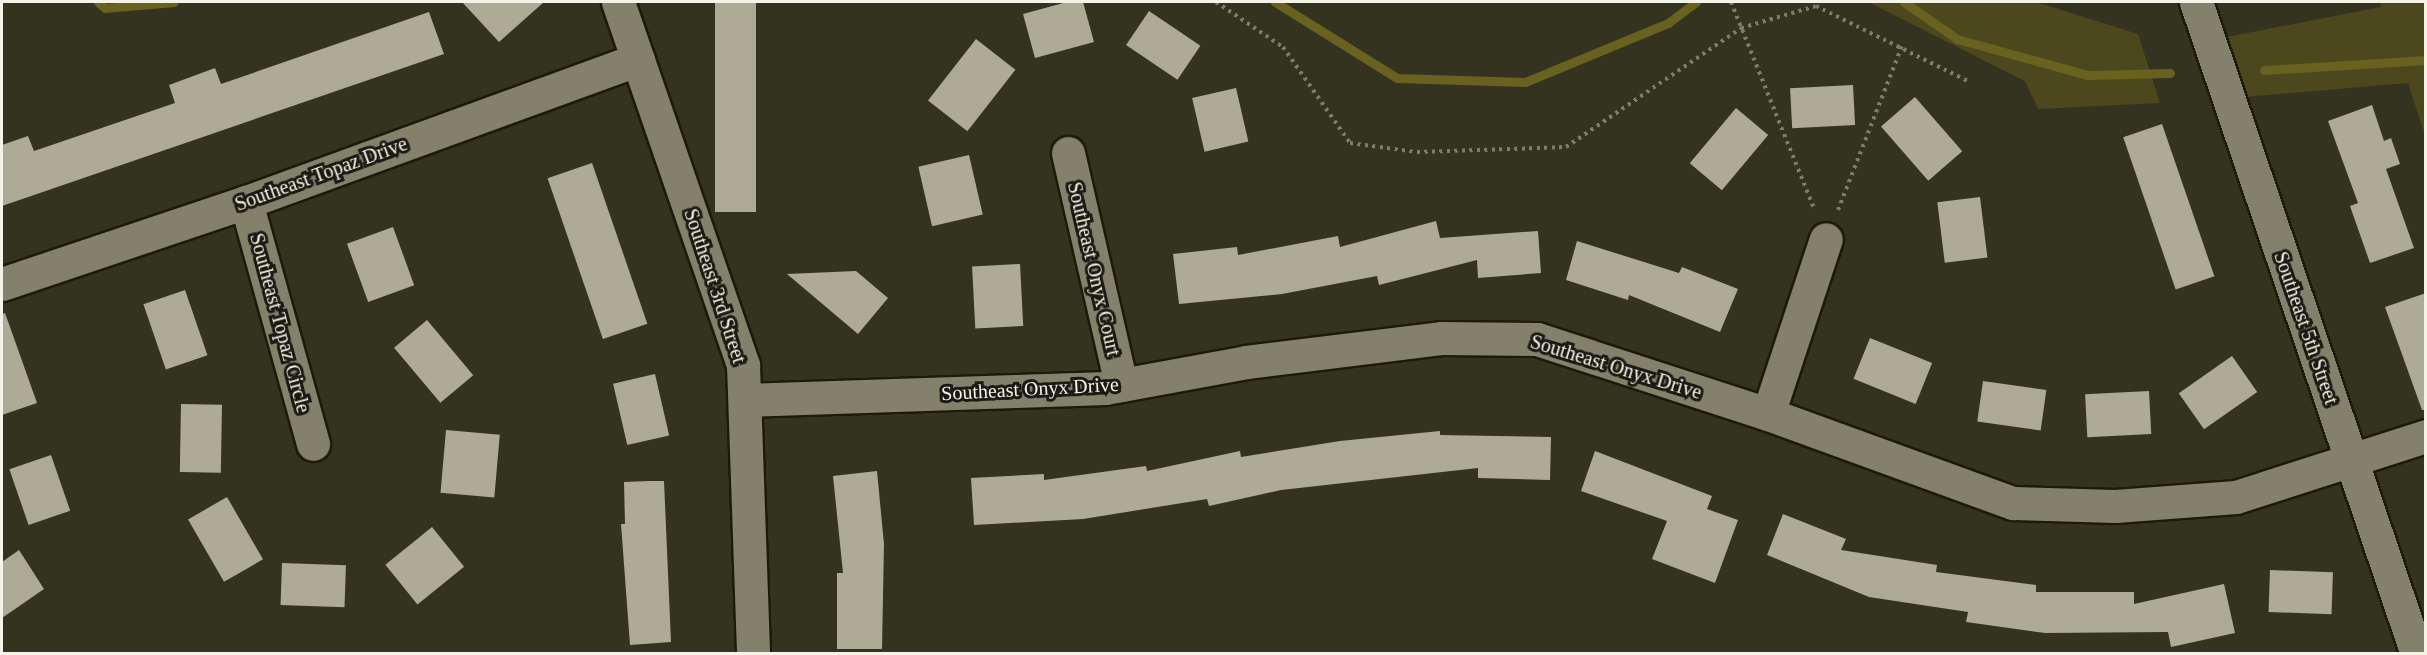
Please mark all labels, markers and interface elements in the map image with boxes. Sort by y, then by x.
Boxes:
street label: Southeast Topaz Drive [231,132,411,216]
street label: Southeast Onyx Court [1062,180,1126,358]
street label: Southeast 3rd Street [679,206,751,366]
street label: Southeast Topaz Circle [244,230,316,416]
street label: Southeast 5th Street [2269,248,2343,408]
street label: Southeast Onyx Drive [1527,330,1705,404]
street label: Southeast Onyx Drive [941,372,1119,406]

